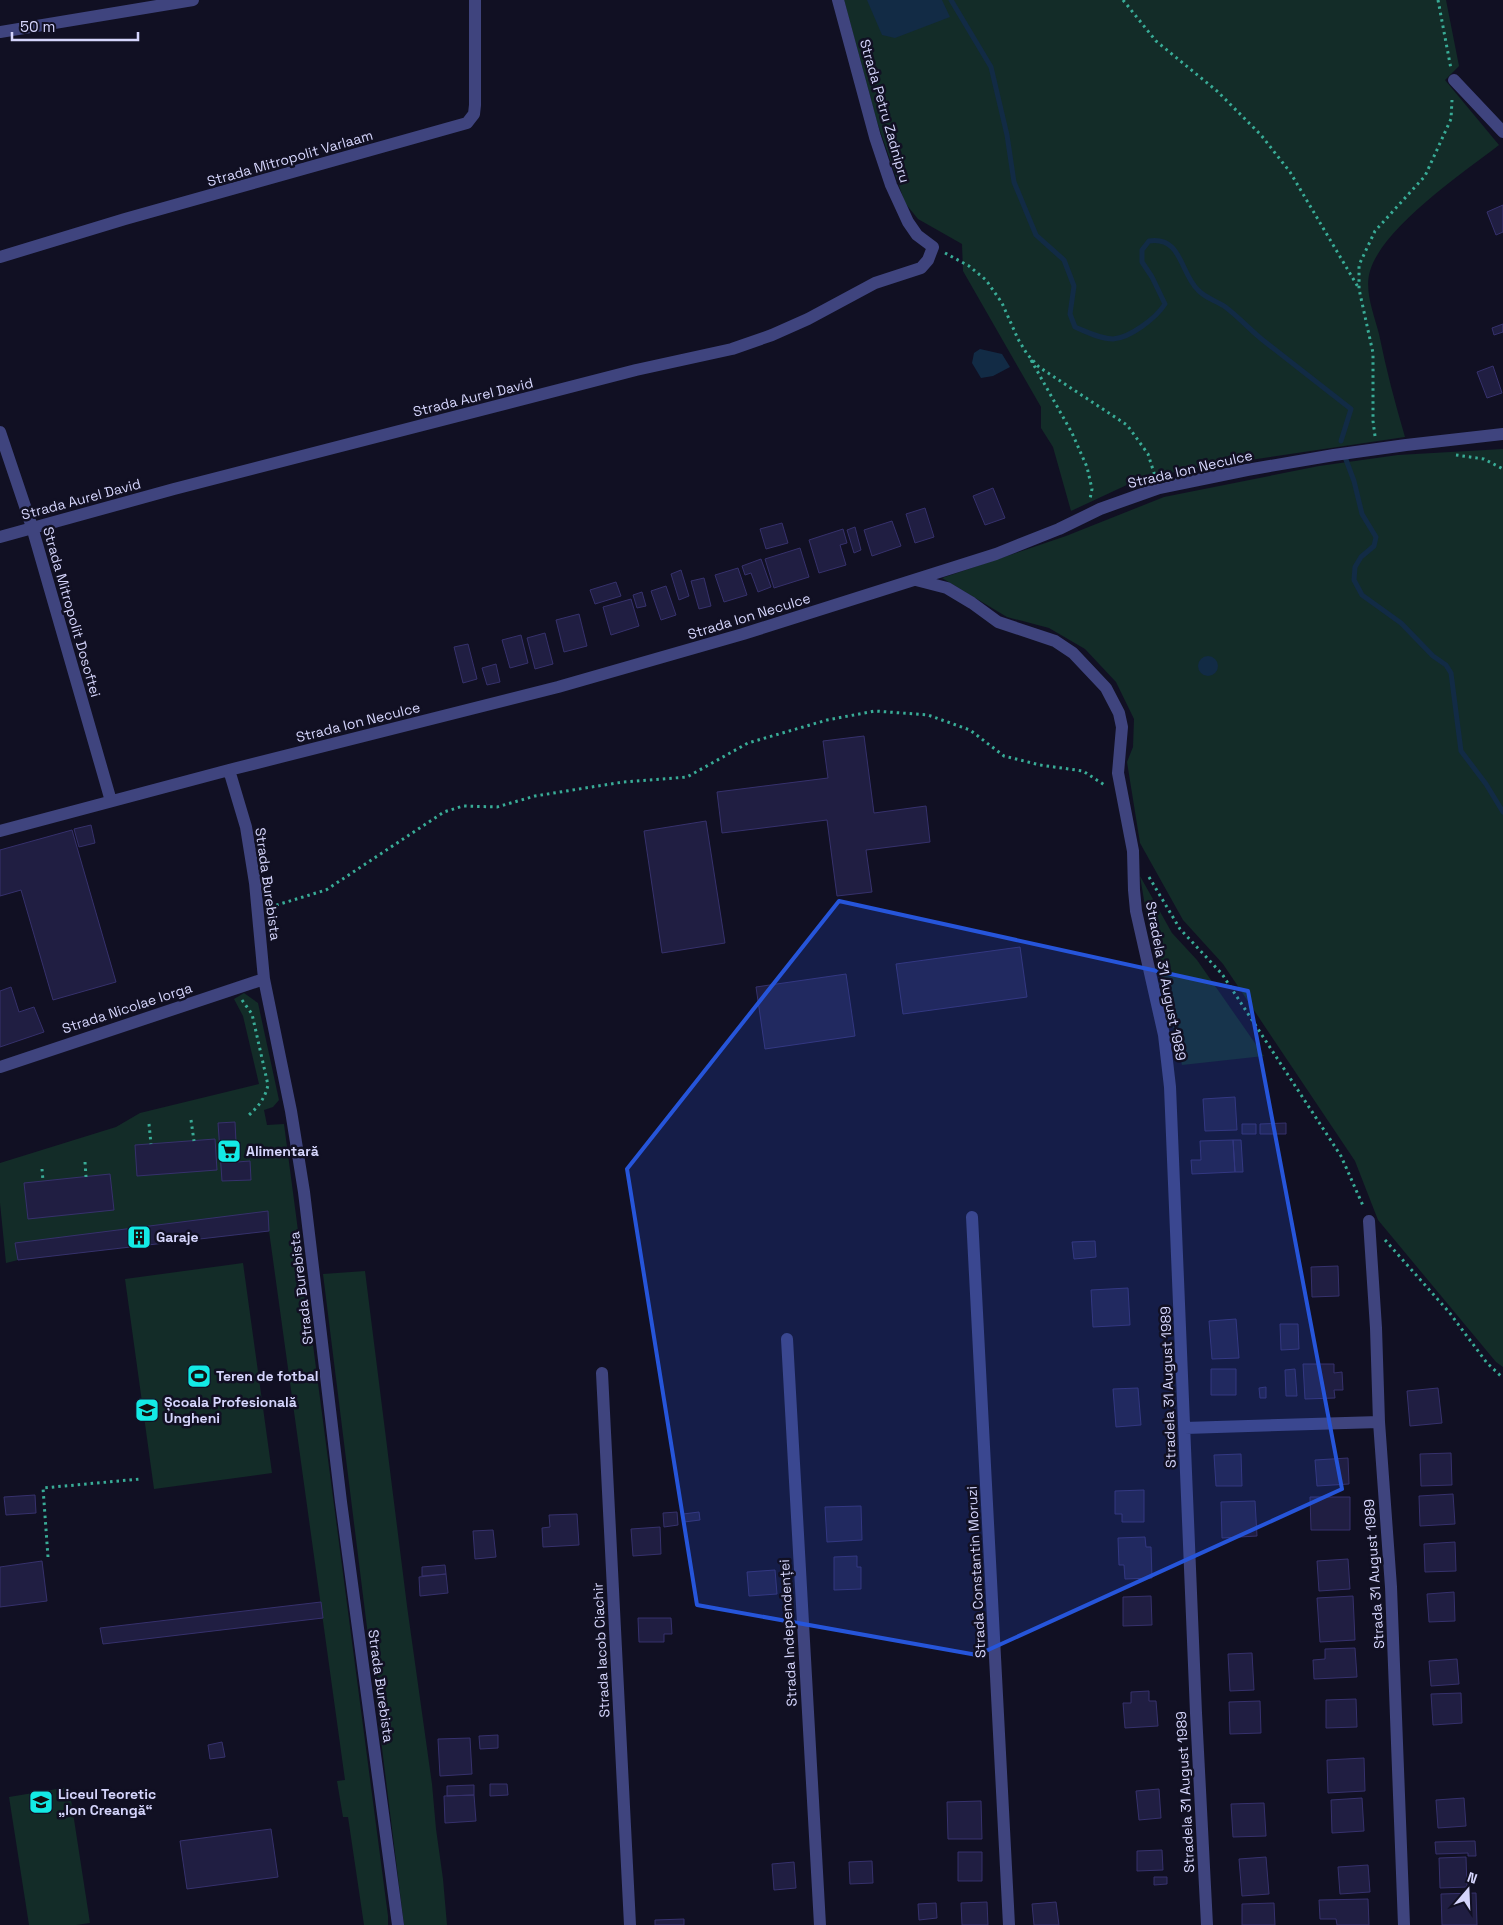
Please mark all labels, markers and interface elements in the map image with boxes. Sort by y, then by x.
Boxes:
scale bar [12,10,139,42]
text: 50 m [20,17,55,36]
street label: Strada Petru Zadnipru [856,37,914,185]
street label: Strada Mitropolit Varlaam [205,126,375,190]
street label: Strada Aurel David [411,373,535,421]
street label: Strada Ion Neculce [1126,446,1254,492]
street label: Strada Aurel David [19,474,143,524]
street label: Strada Mitropolit Dosoftei [39,525,105,699]
street label: Strada Ion Neculce [685,589,813,643]
street label: Strada Ion Neculce [294,698,422,746]
street label: Strada Burebista [251,826,285,942]
street label: Stradela 31 August 1989 [1142,900,1190,1062]
street label: Strada Nicolae Iorga [60,978,194,1038]
supermarket icon: Alimentară [216,1138,242,1164]
place label: Alimentară [246,1142,319,1160]
building icon: Garaje [126,1224,152,1250]
place label: Garaje [156,1228,199,1246]
street label: Strada Burebista [285,1230,317,1346]
street label: Stradela 31 August 1989 [1156,1306,1180,1468]
sports icon: Teren de fotbal [186,1363,212,1389]
place label: Teren de fotbal [216,1367,318,1385]
place label: Școala Profesională Ungheni [164,1393,297,1427]
school or university icon: Școala Profesională Ungheni [134,1397,160,1423]
street label: Strada Constantin Moruzi [963,1486,989,1658]
street label: Strada 31 August 1989 [1360,1499,1388,1649]
street label: Strada Independenței [775,1559,801,1707]
street label: Strada Iacob Ciachir [588,1582,614,1718]
street label: Strada Burebista [364,1628,398,1744]
street label: Stradela 31 August 1989 [1172,1711,1198,1873]
place label: Liceul Teoretic „Ion Creangă“ [58,1785,156,1819]
school or university icon: Liceul Teoretic „Ion Creangă“ [28,1789,54,1815]
north arrow [1443,1865,1493,1915]
text: N [1465,1868,1480,1888]

